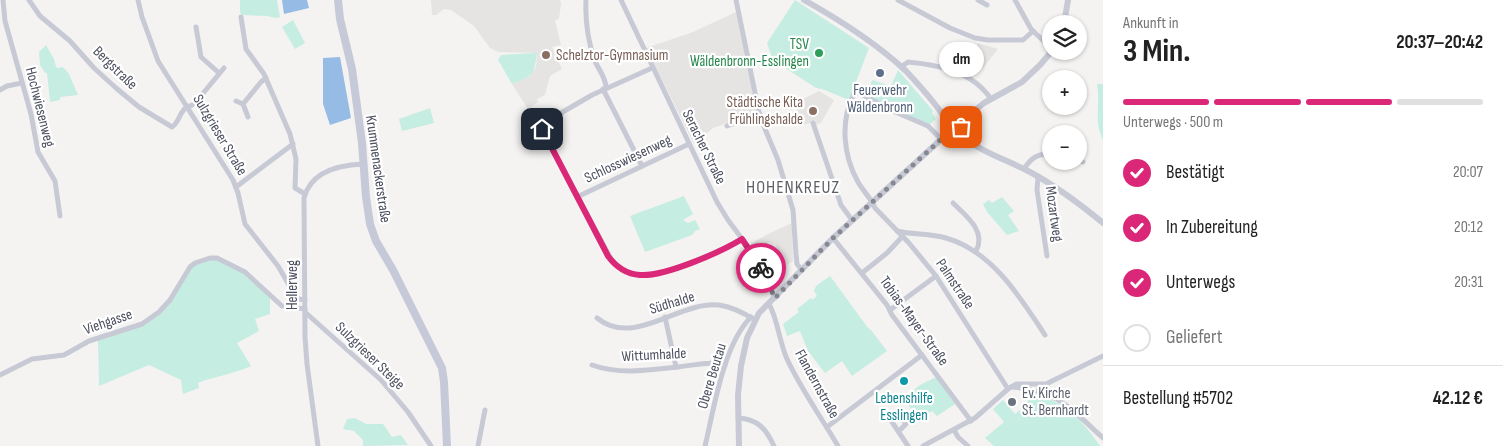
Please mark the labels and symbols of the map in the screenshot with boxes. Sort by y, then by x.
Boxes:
place label: TSV Wäldenbronn-Esslingen [690,35,809,71]
street label: Bergstraße [89,42,141,94]
callout: dm [938,42,984,77]
place label: Schelztor-Gymnasium [556,46,668,65]
marker: TSV Wäldenbronn-Esslingen [813,47,825,59]
marker: Schelztor-Gymnasium [540,49,552,61]
street label: Hochwiesenweg [21,65,59,149]
marker: Feuerwehr Wäldenbronn [874,67,886,79]
place label: Feuerwehr Wäldenbronn [847,81,913,117]
street label: Sulzgrieser Straße [188,91,252,179]
place label: Städtische Kita Frühlingshalde [727,93,803,129]
marker: Städtische Kita Frühlingshalde [807,105,819,117]
pin [940,106,982,148]
street label: Seracher Straße [678,107,730,187]
pin [521,108,563,150]
street label: Krummenackerstraße [361,114,395,224]
street label: Schlosswiesenweg [581,131,675,187]
district label: HOHENKREUZ [746,177,840,198]
street label: Mozartweg [1041,185,1067,243]
courier [736,243,786,293]
street label: Palmstraße [931,255,979,313]
street label: Hellerweg [283,260,302,310]
street label: Tobias-Mayer-Straße [875,273,953,369]
street label: Südhalde [647,287,697,319]
street label: Viehgasse [81,305,135,339]
street label: Sulzgrieser Steige [331,318,409,394]
street label: Obere Beutau [693,341,731,411]
street label: Wittumhalde [621,344,687,366]
street label: Flandernstraße [790,346,844,422]
marker: Lebenshilfe Esslingen [898,375,910,387]
place label: Ev. Kirche St. Bernhardt [1022,384,1089,420]
place label: Lebenshilfe Esslingen [875,389,933,425]
marker: Ev. Kirche St. Bernhardt [1006,396,1018,408]

